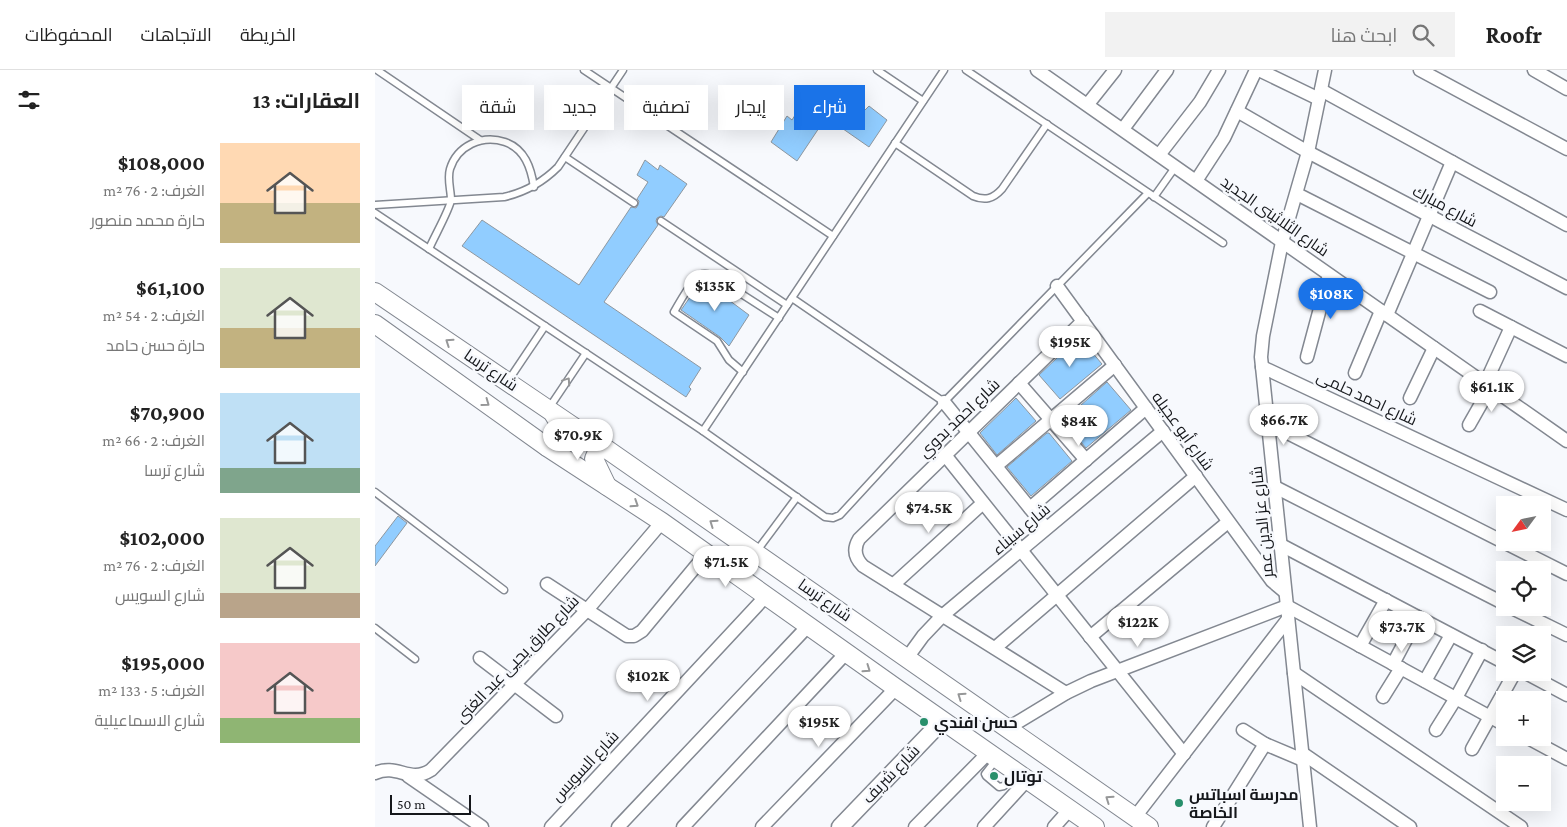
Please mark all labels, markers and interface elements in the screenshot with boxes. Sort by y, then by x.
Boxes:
search box [1105,12,1455,57]
icon: search [1409,21,1437,49]
text: Roofr [1485,21,1542,48]
text: المحفوظات [25,25,113,45]
text: الاتجاهات [141,25,212,45]
text: الخريطة [240,25,296,45]
text: ابحث هنا [1330,25,1397,46]
chip: شقة [462,85,534,130]
chip: جديد [544,85,614,130]
chip: تصفية [624,85,708,130]
chip: إيجار [718,85,784,130]
chip: شراء [794,85,865,130]
icon: filters [15,86,43,114]
text: العقارات: 13 [253,89,360,113]
text: $108,000 [118,151,205,175]
icon: home [260,163,320,223]
street label: شارع الثلاثينى الجديد [1216,172,1332,262]
text: الغرف: 2 · 76 m² [103,182,205,199]
street label: شارع مبارك [1408,182,1480,233]
text: حارة محمد منصور [90,212,205,229]
pin: $135K [680,270,750,312]
text: $61,100 [136,276,205,300]
text: $135K [695,277,735,294]
pin: $108K [1296,278,1366,320]
text: $108K [1309,285,1353,302]
icon: home [260,288,320,348]
text: الغرف: 2 · 54 m² [103,307,205,324]
pin: $195K [1035,326,1105,368]
text: $195K [1050,333,1090,350]
text: حارة حسن حامد [106,337,205,354]
one-way arrow [446,339,455,348]
street label: شارع ترسا [459,346,521,397]
street label: شارع احمد حلمى [1313,367,1420,431]
pin: $61.1K [1451,370,1533,413]
street label: شارع احمد بدوي [915,375,1006,464]
one-way arrow [561,378,570,387]
text: $61.1K [1470,378,1514,395]
street label: شارع أبو عجيله [1146,388,1218,475]
one-way arrow [480,397,490,406]
text: $70,900 [130,401,205,425]
pin: $84K [1049,404,1109,447]
pin: $66.7K [1243,404,1325,446]
text: $66.7K [1260,411,1308,428]
text: $84K [1061,412,1097,429]
icon: home [260,413,320,473]
pin: $70.9K [537,418,619,461]
text: $70.9K [554,426,602,443]
text: الغرف: 2 · 66 m² [102,432,205,449]
text: شارع ترسا [144,462,205,479]
street label: شارع عز الدين عمر [1248,465,1279,580]
pin: $74.5K [888,492,970,534]
north arrow [1496,496,1551,551]
map controls [1496,496,1551,811]
one-way arrow [629,498,638,508]
text: $74.5K [906,499,952,516]
street label: شارع سيناء [989,500,1055,560]
one-way arrow [709,520,719,529]
text: $102,000 [119,526,205,550]
icon: home [260,538,320,598]
pin: $71.5K [685,546,767,588]
text: $71.5K [704,553,748,570]
text: الغرف: 2 · 76 m² [103,557,205,574]
button: locate [1496,561,1551,616]
street label: شارع ترسا [793,576,855,627]
text: شارع السويس [115,587,205,604]
street label: شارع طارق يحيى عبد الغنى [452,592,584,728]
pin: $122K [1103,606,1173,648]
pin: $73.7K [1361,610,1443,653]
text: $122K [1118,613,1158,630]
text: $73.7K [1379,618,1425,635]
button: layers [1496,626,1551,681]
text: $195,000 [121,651,205,675]
pin: $102K [613,660,683,702]
icon: home [260,663,320,723]
one-way arrow [862,663,871,672]
text: $102K [627,667,669,684]
text: الغرف: 5 · 133 m² [98,682,205,699]
button: + [1496,691,1551,746]
one-way arrow [958,693,967,702]
pin: $195K [784,706,854,748]
text: شارع الاسماعيلية [95,712,205,729]
text: $195K [799,713,839,730]
place label: حسن افندي [934,714,1018,735]
marker: حسن افندي [918,716,930,728]
street label: شارع السويس [548,727,624,807]
street label: شارع شريف [859,741,925,809]
button: − [1496,756,1551,811]
place label: توتال [1004,768,1043,786]
marker: توتال [988,770,1000,782]
place label: مدرسة اسباتس الخاصة [1189,786,1299,821]
scale bar [390,792,471,815]
text: 50 m [397,796,425,812]
one-way arrow [1105,796,1115,805]
marker: مدرسة اسباتس الخاصة [1173,797,1185,809]

